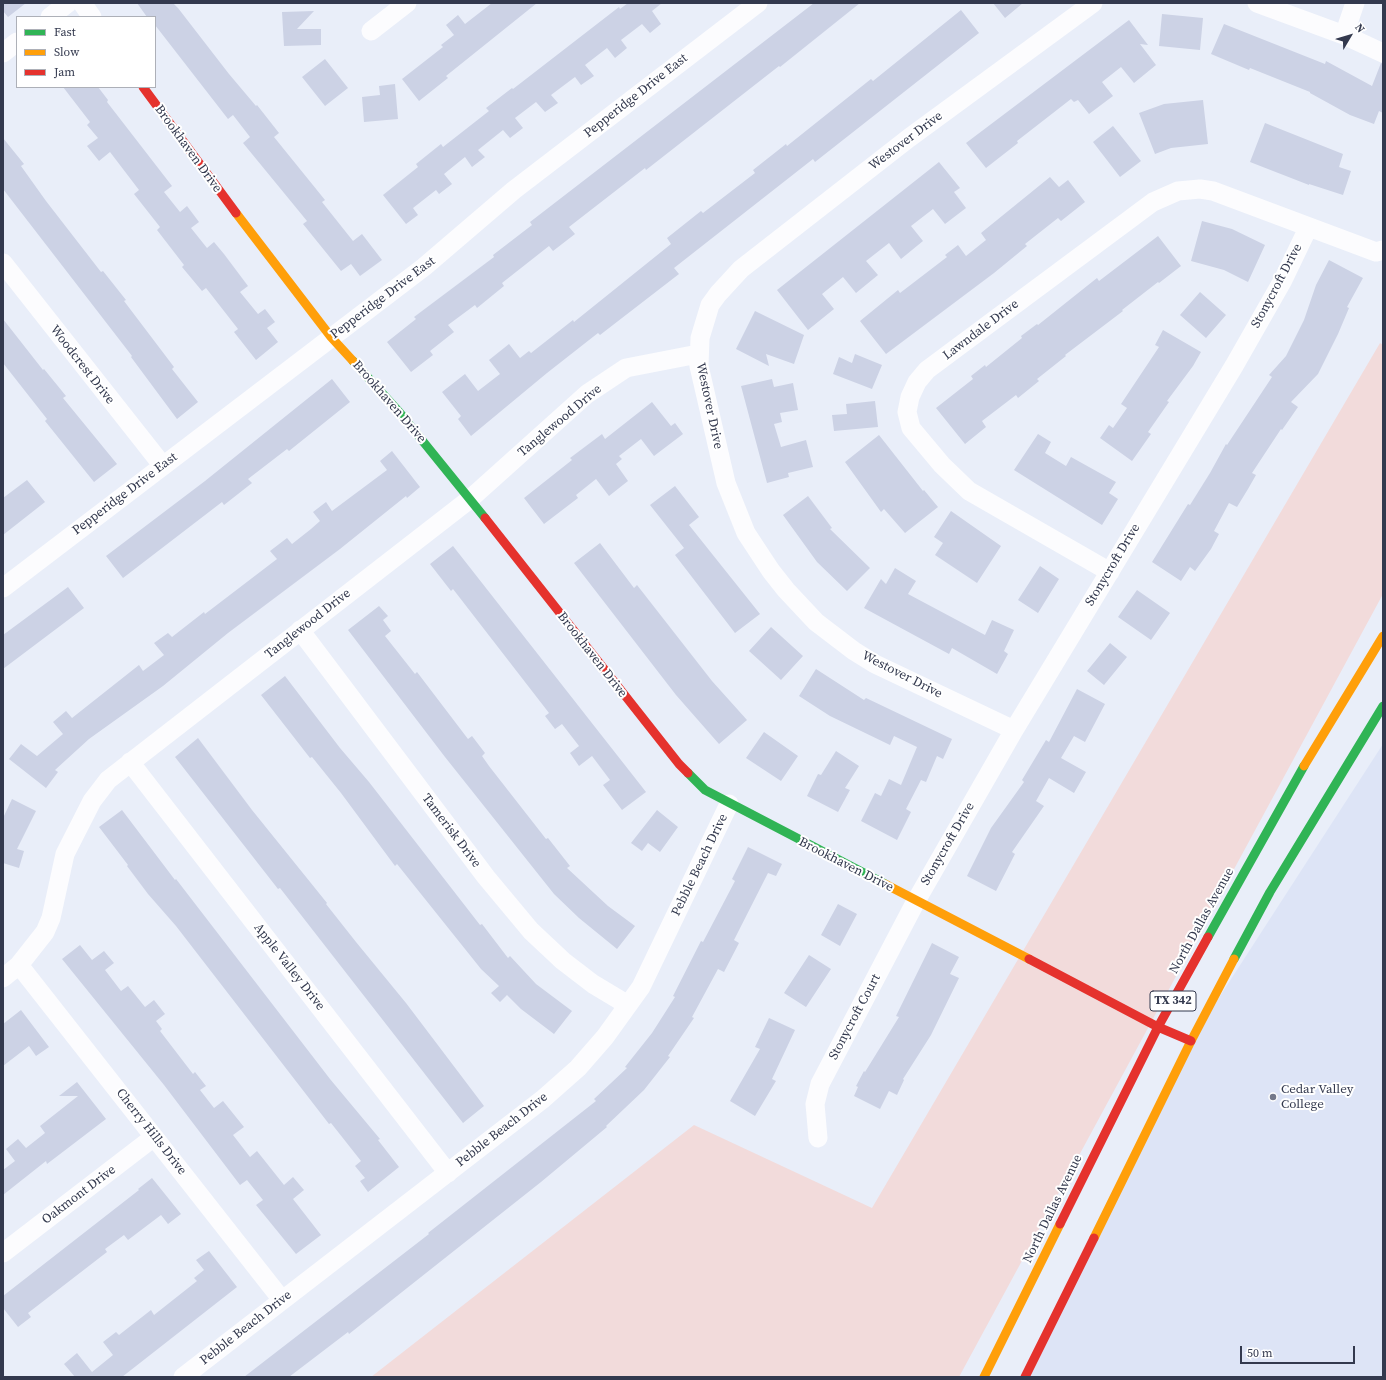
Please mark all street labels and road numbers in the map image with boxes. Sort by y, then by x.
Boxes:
street label: Pepperidge Drive East [581,51,691,141]
street label: Brookhaven Drive [151,102,225,196]
street label: Westover Drive [866,108,946,174]
street label: Stonycroft Drive [1248,241,1306,331]
street label: Pepperidge Drive East [328,254,438,342]
street label: Lawndale Drive [940,296,1022,364]
street label: Woodcrest Drive [46,322,118,408]
street label: Brookhaven Drive [349,358,429,446]
street label: Westover Drive [692,361,726,451]
street label: Tanglewood Drive [515,381,605,461]
street label: Pepperidge Drive East [70,450,180,538]
street label: Stonycroft Drive [1082,521,1144,609]
street label: Tanglewood Drive [262,586,354,662]
street label: Brookhaven Drive [554,609,630,701]
street label: Westover Drive [859,648,945,702]
street label: Tamerisk Drive [418,791,484,871]
street label: Stonycroft Drive [918,800,978,888]
street label: Pebble Beach Drive [668,811,732,919]
street label: Brookhaven Drive [796,834,896,896]
street label: North Dallas Avenue [1166,865,1238,977]
street label: Apple Valley Drive [250,920,328,1014]
street label: Stonycroft Court [826,971,884,1063]
road number: TX 342 [1150,991,1196,1011]
street label: Cherry Hills Drive [112,1086,190,1178]
street label: Pebble Beach Drive [453,1089,551,1171]
street label: North Dallas Avenue [1020,1152,1086,1266]
street label: Oakmont Drive [39,1162,119,1228]
street label: Pebble Beach Drive [197,1287,295,1369]

